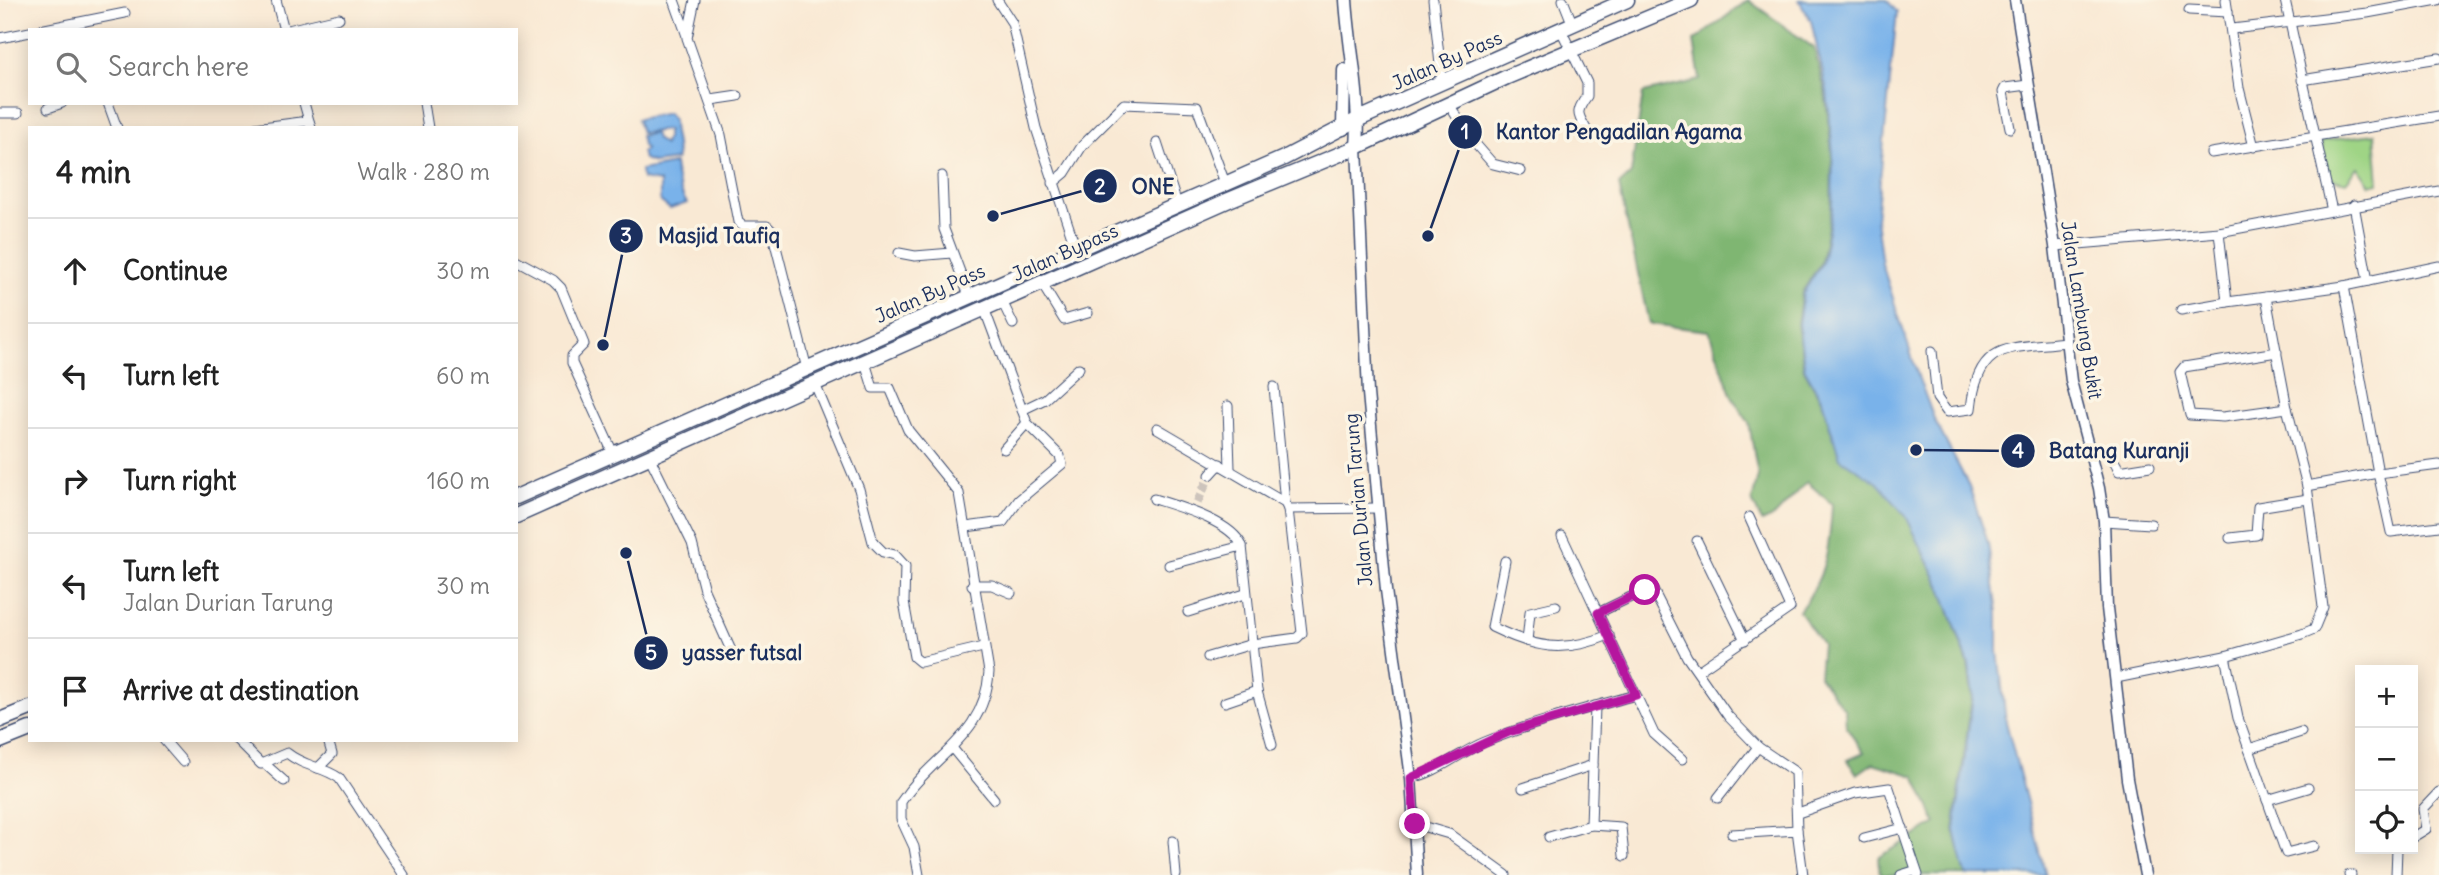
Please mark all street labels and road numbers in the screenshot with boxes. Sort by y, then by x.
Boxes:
street label: Jalan By Pass [1388,25,1506,95]
street label: Jalan Bypass [1008,218,1122,286]
street label: Jalan Lambung Bukit [2056,219,2108,401]
street label: Jalan By Pass [871,258,989,328]
street label: Jalan Durian Tarung [1338,412,1378,588]

